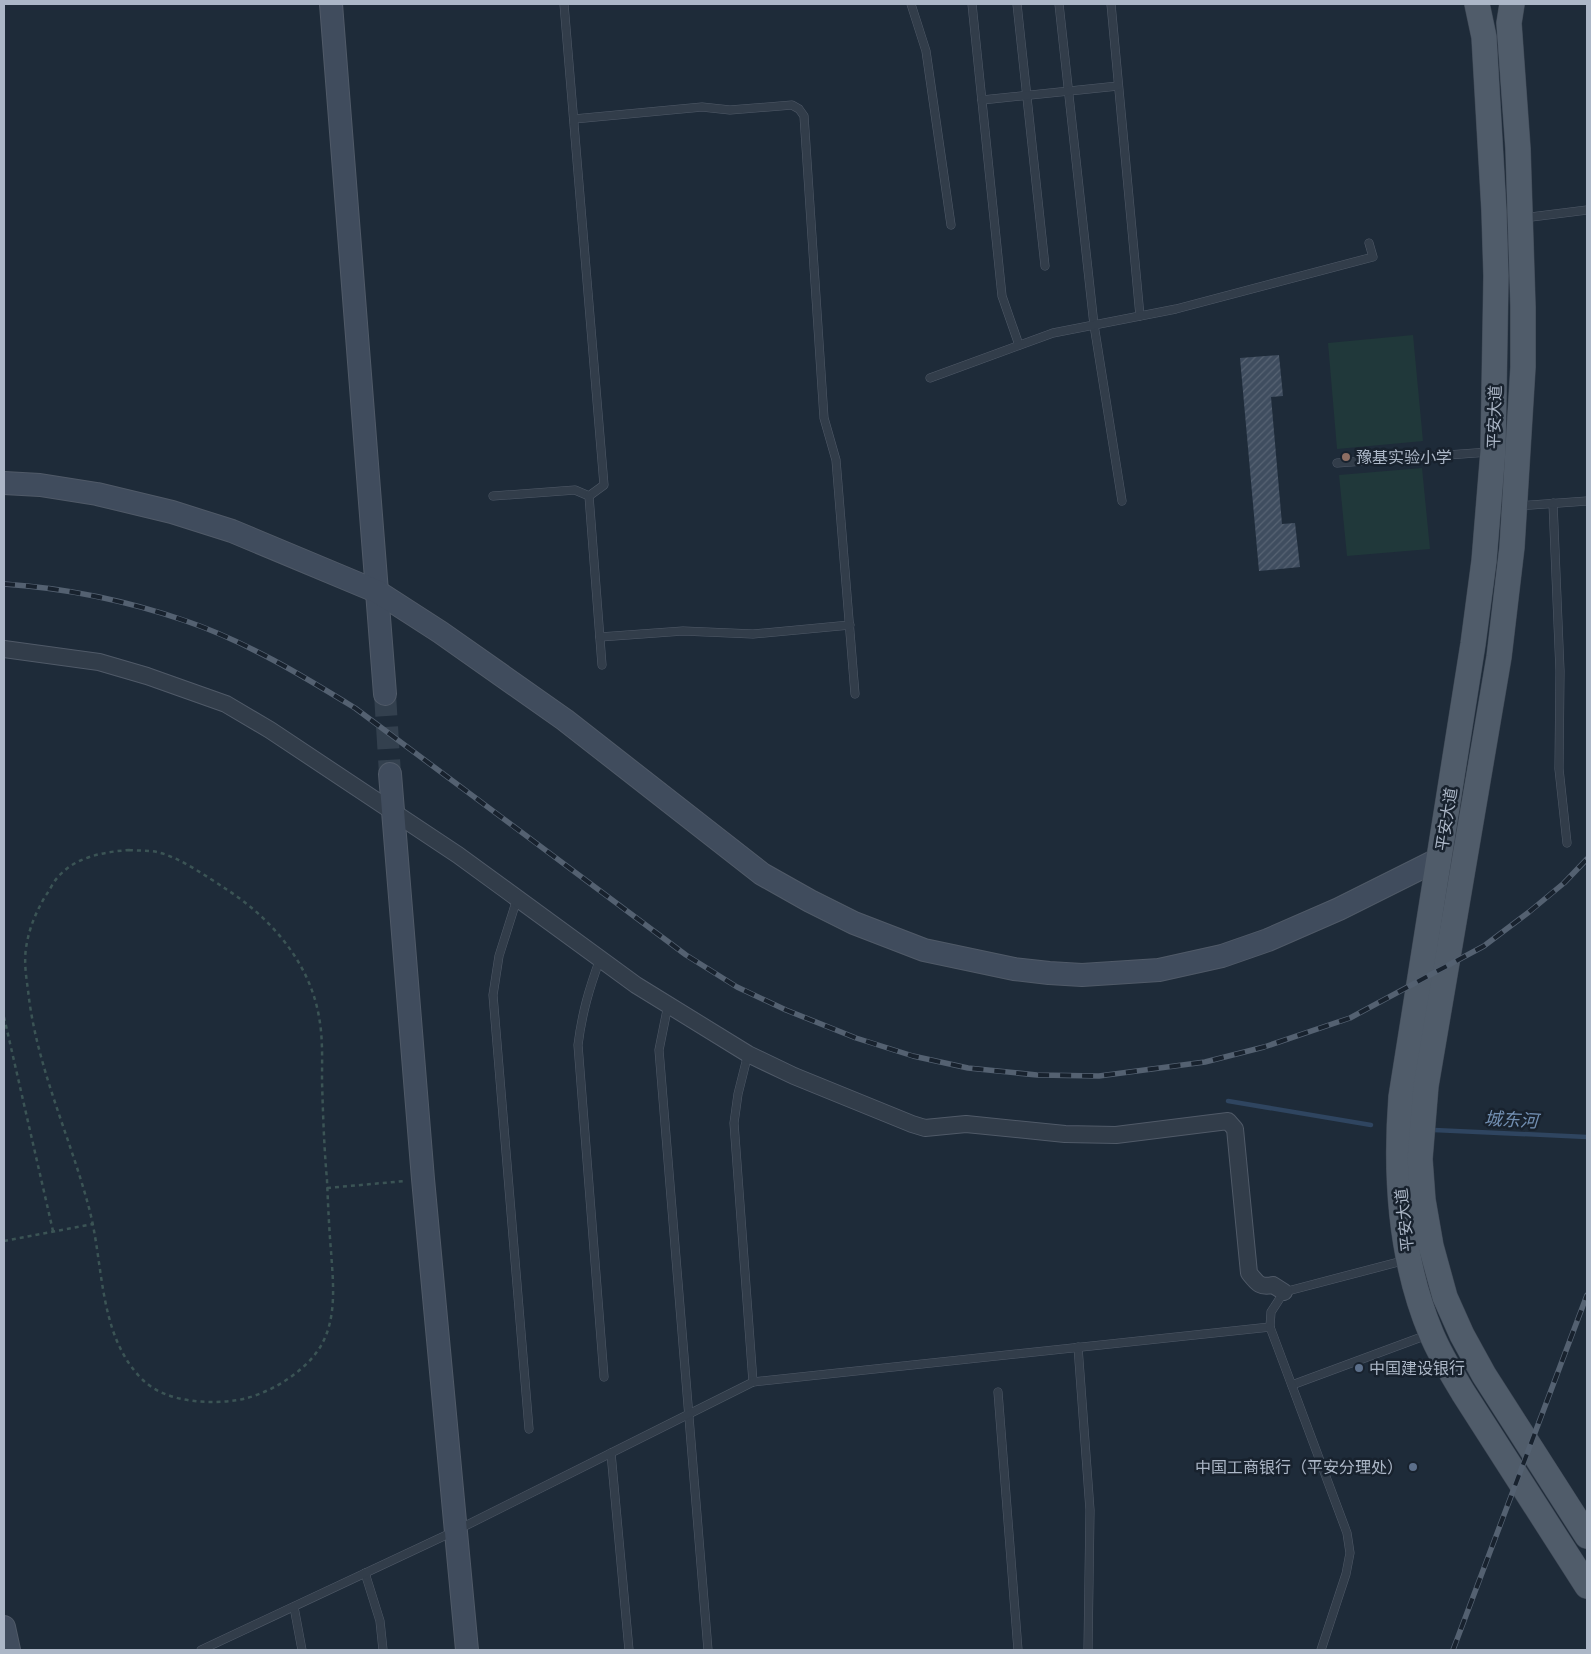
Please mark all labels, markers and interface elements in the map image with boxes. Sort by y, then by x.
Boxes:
street label: 平安大道 [1484,385,1505,449]
place label: 豫基实验小学 [1356,448,1452,467]
marker: 豫基实验小学 [1340,451,1352,463]
street label: 平安大道 [1432,786,1461,852]
water label: 城东河 [1484,1108,1542,1132]
street label: 平安大道 [1392,1187,1417,1253]
place label: 中国建设银行 [1369,1359,1465,1378]
marker: 中国建设银行 [1353,1362,1365,1374]
place label: 中国工商银行（平安分理处） [1195,1458,1403,1477]
marker: 中国工商银行（平安分理处） [1407,1461,1419,1473]

